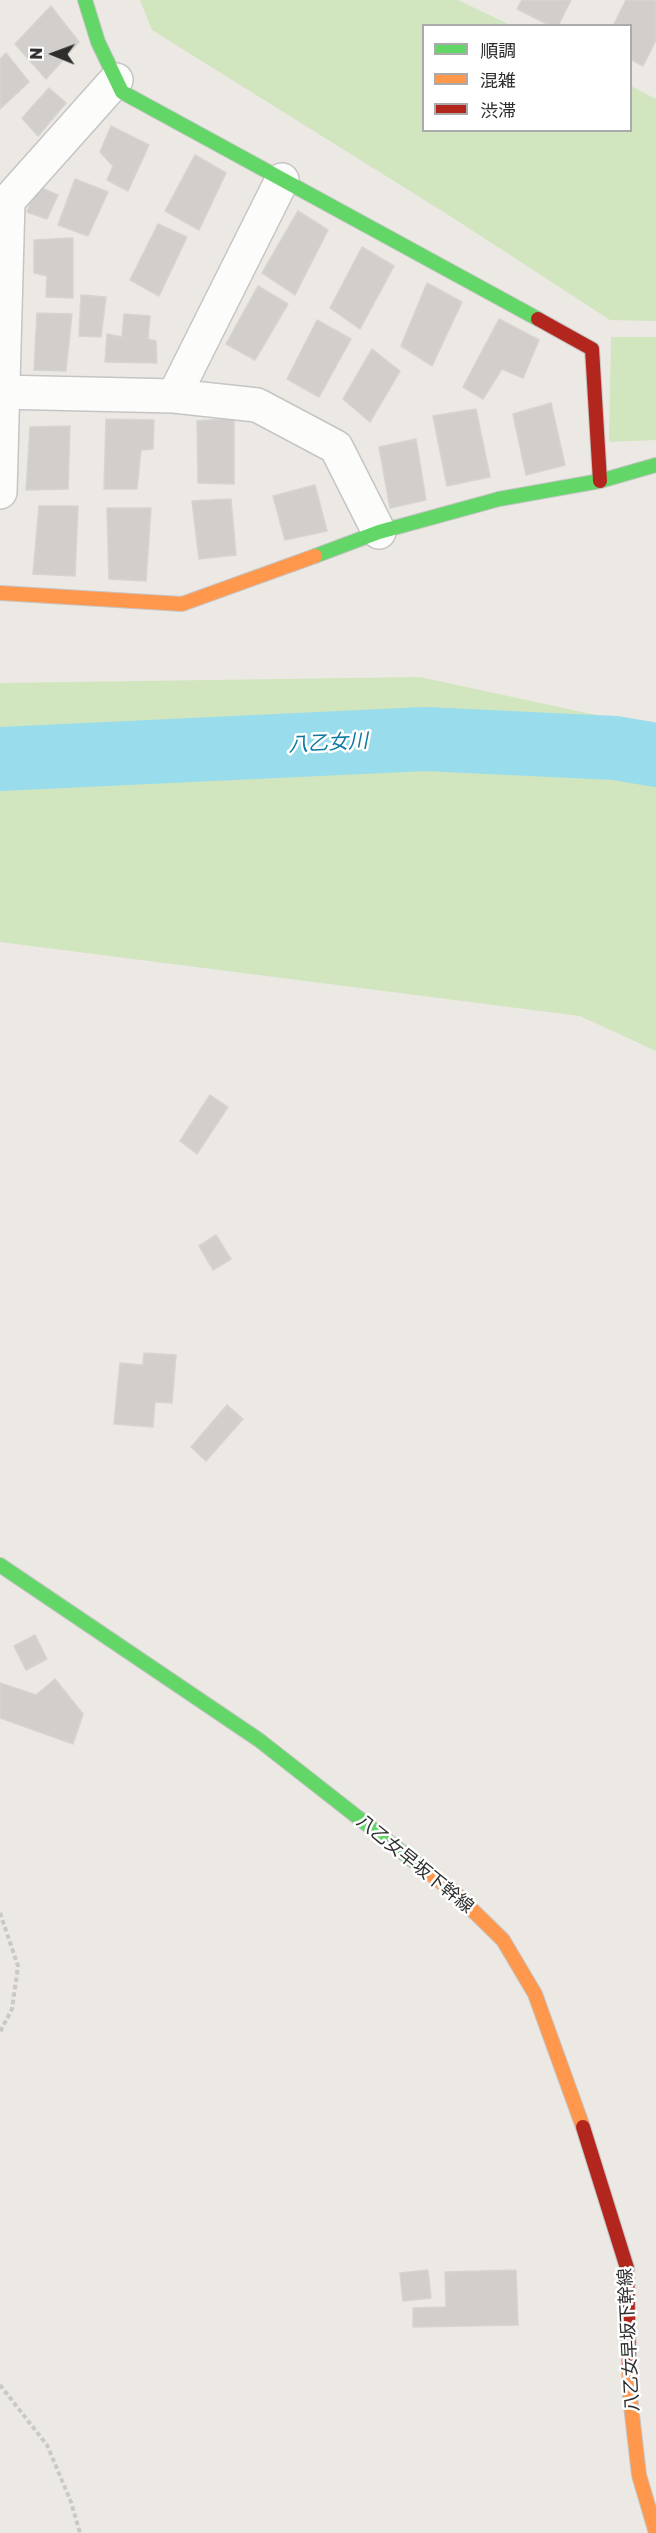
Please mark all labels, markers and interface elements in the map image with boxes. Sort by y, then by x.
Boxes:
north arrow [24,24,84,84]
legend [422,24,632,132]
text: 順調 [480,39,516,61]
text: N [26,47,46,60]
text: 混雑 [480,69,516,91]
text: 渋滞 [480,99,516,121]
water label: 八乙女川 [287,729,369,757]
street label: 八乙女早坂下幹線 [352,1810,478,1918]
street label: 八乙女早坂下幹線 [614,2268,644,2412]

